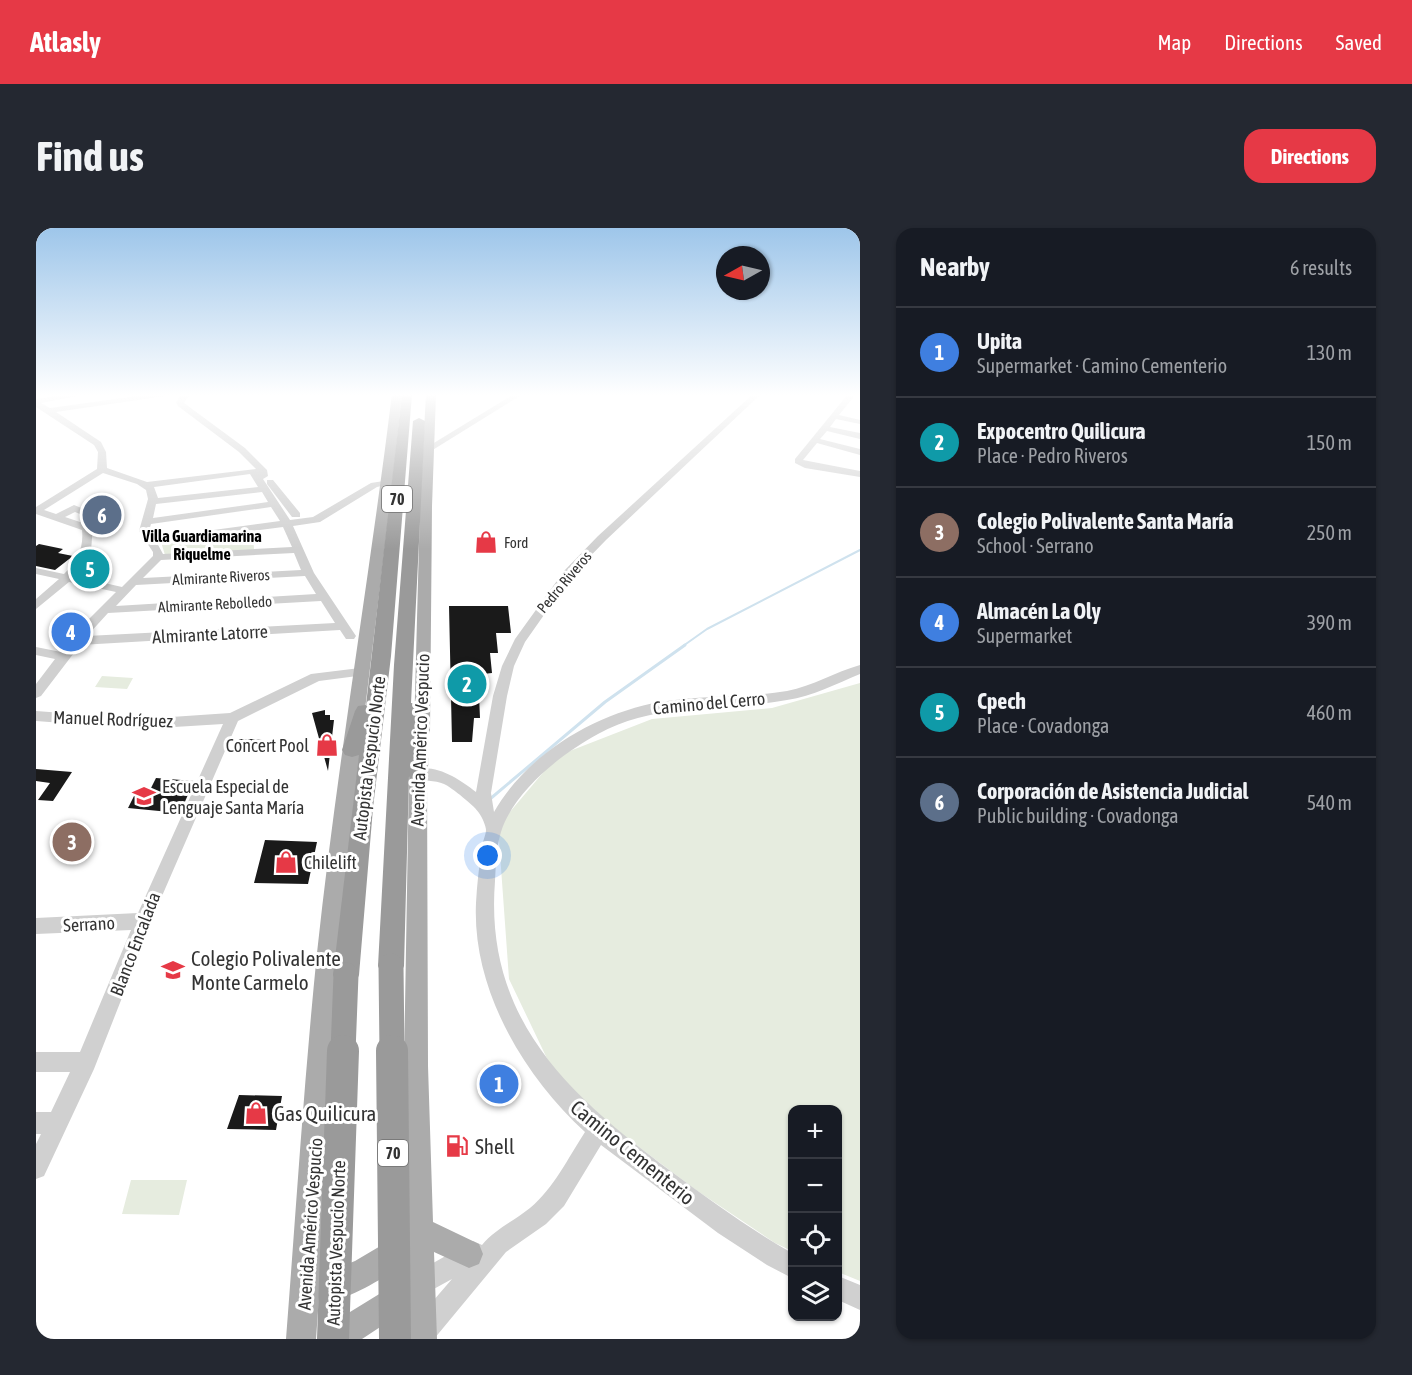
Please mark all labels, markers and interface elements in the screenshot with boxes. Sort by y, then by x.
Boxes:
text: Atlasly [30,26,101,58]
text: Map [1157,30,1191,54]
text: Directions [1224,30,1303,54]
text: Saved [1336,30,1382,54]
button: Directions [1244,129,1376,183]
text: Find us [36,132,144,180]
north arrow [716,246,770,300]
text: Nearby [920,252,990,282]
text: 6 results [1290,256,1352,279]
text: Upita [977,328,1022,354]
text: 1 [935,341,944,364]
text: 130 m [1307,341,1352,364]
text: Supermarket · Camino Cementerio [977,354,1227,377]
text: Expocentro Quilicura [977,418,1145,444]
text: 2 [935,431,944,454]
text: 150 m [1307,431,1352,454]
text: Place · Pedro Riveros [977,444,1128,467]
road number: 70 [382,486,412,512]
pin: 6 [82,492,122,538]
text: Colegio Polivalente Santa María [977,508,1233,534]
text: 3 [935,521,944,544]
text: 250 m [1307,521,1352,544]
district label: Villa Guardiamarina Riquelme [141,527,262,563]
shop icon: Ford [473,529,499,555]
place label: Ford [504,534,528,551]
text: School · Serrano [977,534,1094,557]
pin: 5 [70,546,110,592]
street label: Pedro Riveros [533,548,595,616]
street label: Almirante Riveros [172,566,270,588]
street label: Almirante Rebolledo [158,593,272,615]
text: Almacén La Oly [977,598,1101,624]
pin: 4 [51,610,90,654]
text: 4 [935,611,944,634]
text: 390 m [1307,611,1352,634]
street label: Almirante Latorre [152,620,268,648]
text: Supermarket [977,624,1072,647]
street label: Avenida Américo Vespucio [406,653,434,827]
pin: 2 [448,662,486,706]
street label: Autopista Vespucio Norte [349,675,389,841]
street label: Camino del Cerro [652,688,766,718]
text: Cpech [977,688,1026,714]
text: 5 [935,701,944,724]
text: 460 m [1307,701,1352,724]
street label: Manuel Rodríguez [53,706,174,732]
text: Place · Covadonga [977,714,1109,737]
shop icon: Concert Pool [314,732,340,758]
place label: Concert Pool [226,735,309,756]
place label: Escuela Especial de Lenguaje Santa María [162,776,304,818]
text: Corporación de Asistencia Judicial [977,778,1248,804]
school or university icon: Escuela Especial de Lenguaje Santa María [131,783,157,809]
text: 6 [935,791,944,814]
text: 540 m [1307,791,1352,814]
text: Public building · Covadonga [977,804,1179,827]
pin: 3 [52,820,92,864]
your location [473,841,502,870]
shop icon: Chilelift [273,849,299,875]
place label: Chilelift [304,852,357,873]
street label: Blanco Encalada [106,889,164,999]
street label: Serrano [63,912,115,936]
place label: Colegio Polivalente Monte Carmelo [191,946,341,994]
school or university icon: Colegio Polivalente Monte Carmelo [160,957,186,983]
pin: 1 [480,1062,518,1106]
street label: Camino Cementerio [566,1095,700,1209]
shop icon: Gas Quilicura [243,1100,269,1126]
place label: Gas Quilicura [274,1101,376,1125]
map controls [788,1105,842,1321]
button: + [788,1105,842,1159]
fuel station icon: Shell [444,1133,470,1159]
place label: Shell [475,1134,515,1158]
street label: Avenida Américo Vespucio [294,1137,326,1311]
road number: 70 [378,1140,408,1166]
button: − [788,1159,842,1213]
street label: Autopista Vespucio Norte [323,1160,349,1326]
button: locate [788,1213,842,1267]
button: layers [788,1267,842,1321]

